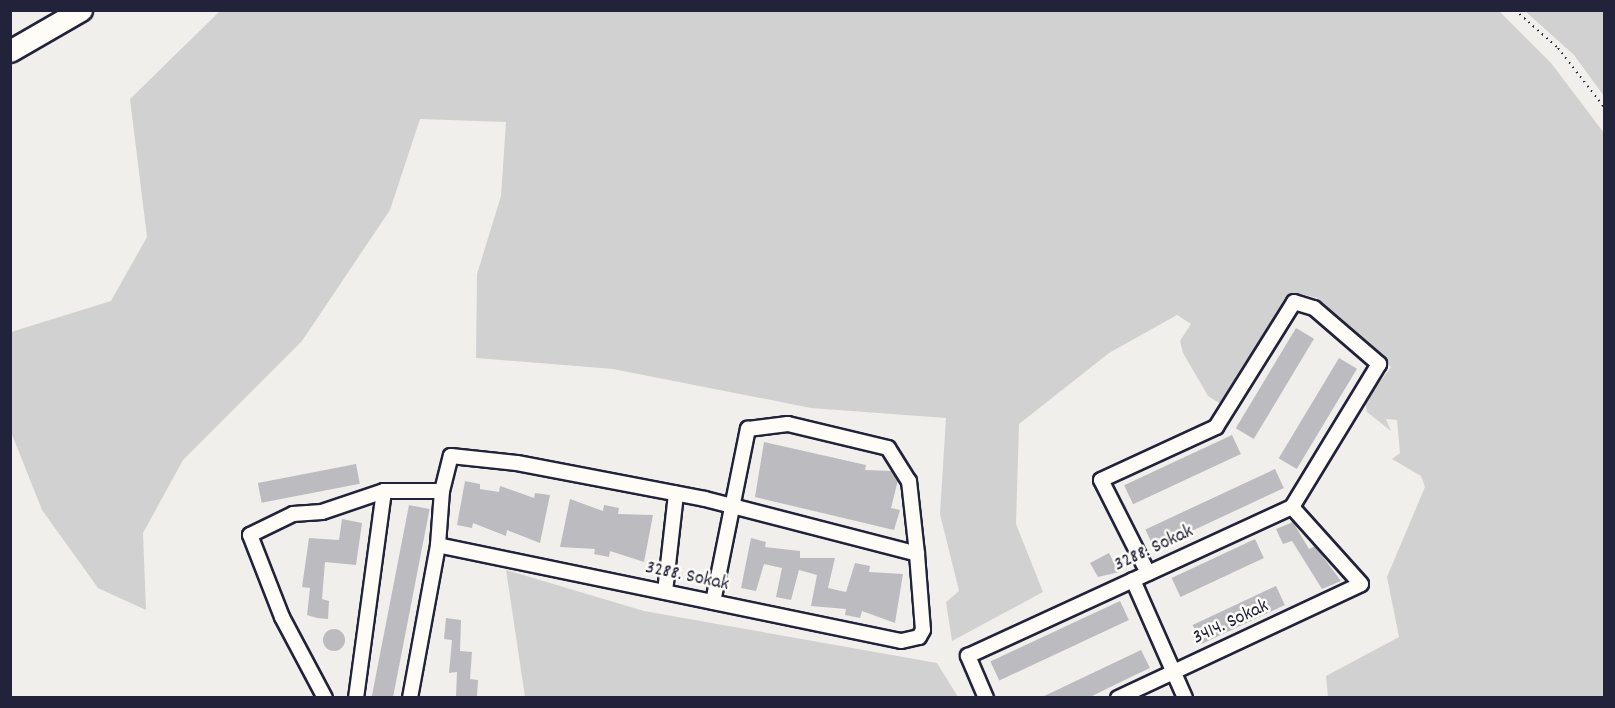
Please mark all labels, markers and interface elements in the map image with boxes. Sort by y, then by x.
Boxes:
street label: 3288. Sokak [1110,520,1198,578]
street label: 3288. Sokak [643,556,731,598]
street label: 3414. Sokak [1189,595,1273,651]

